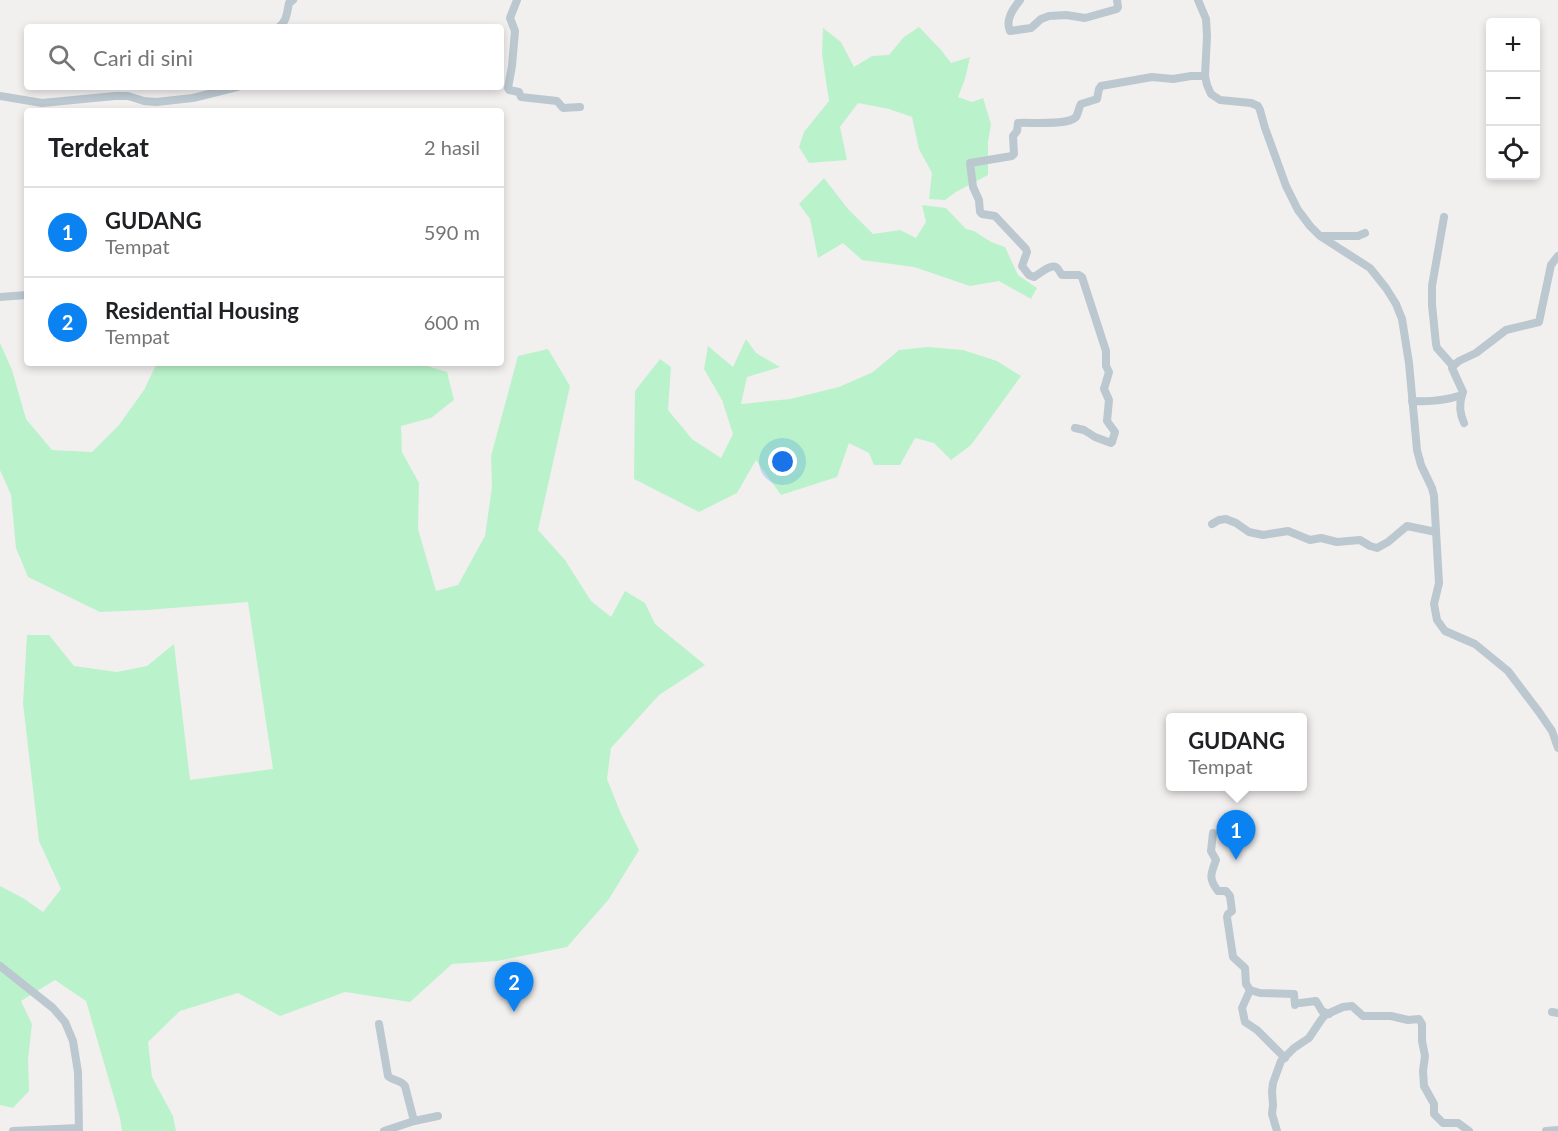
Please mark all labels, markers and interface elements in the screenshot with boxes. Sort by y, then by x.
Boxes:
map controls [1486,18,1540,180]
button: + [1486,18,1540,72]
search box [24,24,504,90]
icon: search [45,41,78,74]
text: Cari di sini [93,44,193,71]
button: − [1486,72,1540,126]
button: locate [1486,126,1540,180]
text: Terdekat [48,131,149,163]
text: 2 hasil [424,135,480,159]
text: GUDANG [105,207,202,234]
text: 1 [62,220,73,244]
text: 590 m [424,220,480,244]
text: Tempat [105,234,170,258]
text: Residential Housing [105,297,299,324]
text: 2 [62,310,73,334]
text: 600 m [424,310,480,334]
text: Tempat [105,324,170,348]
your location [768,447,797,476]
popup [1166,713,1307,791]
text: GUDANG [1188,727,1285,754]
text: Tempat [1188,754,1253,778]
pin: 1 [1216,810,1256,860]
pin: 2 [494,962,534,1012]

